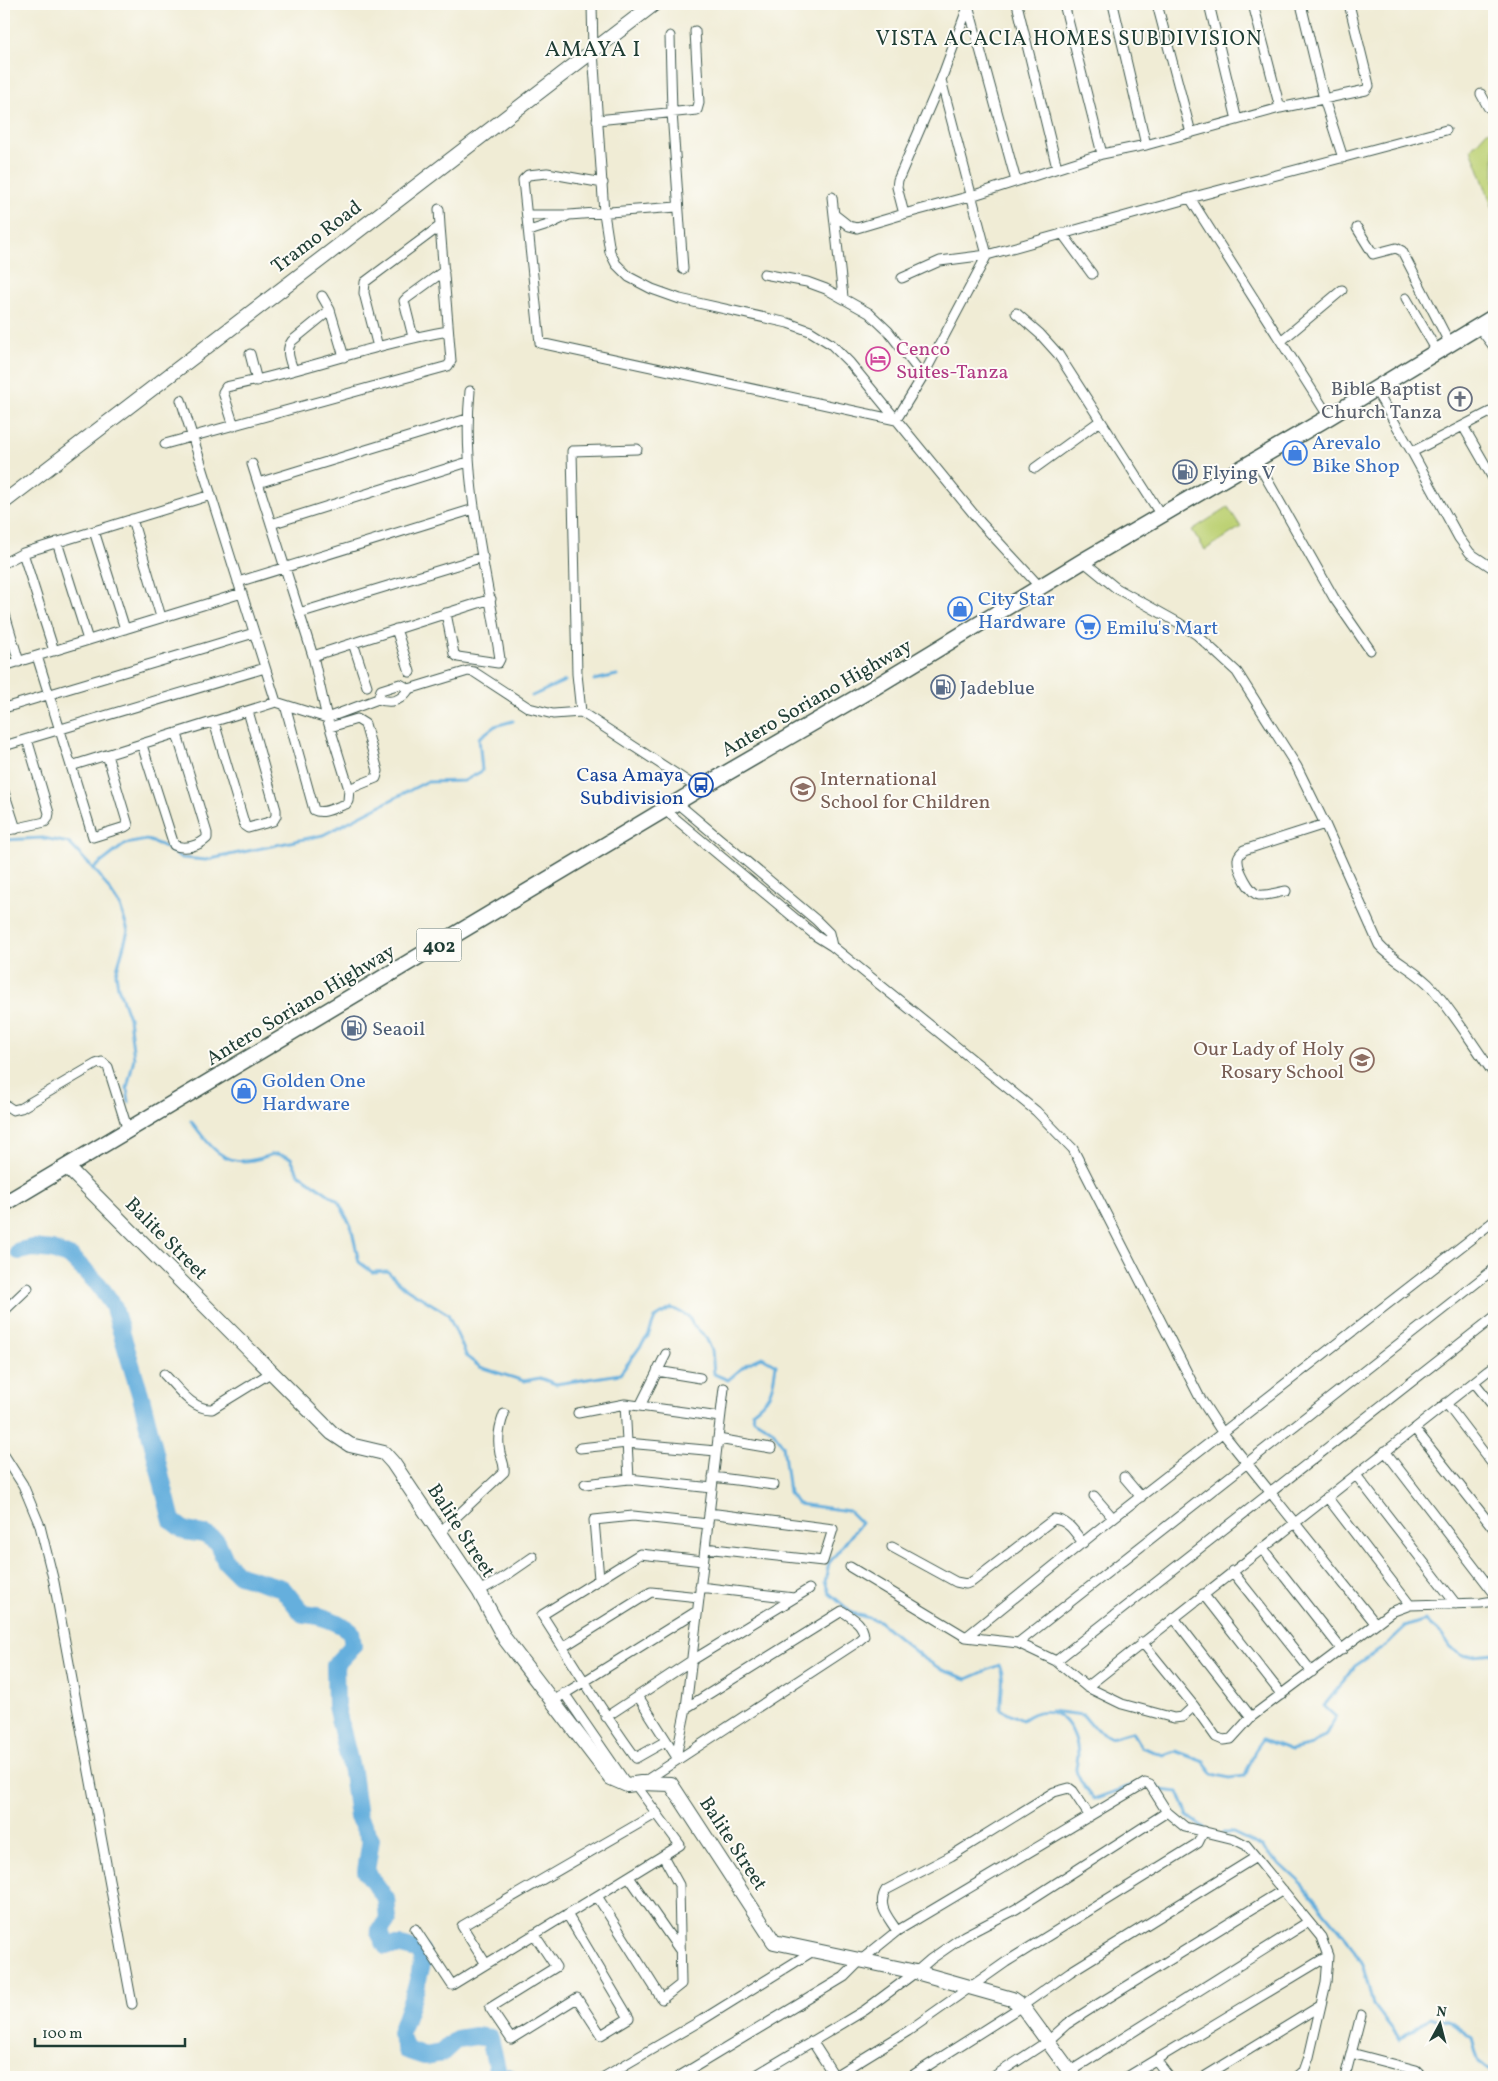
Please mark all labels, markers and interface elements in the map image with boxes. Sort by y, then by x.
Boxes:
district label: VISTA ACACIA HOMES SUBDIVISION [875,25,1263,54]
district label: AMAYA I [545,35,641,66]
street label: Tramo Road [266,194,368,281]
place label: Cenco Suites-Tanza [896,336,1008,387]
hotel icon: Cenco Suites-Tanza [865,346,891,372]
place label: Bible Baptist Church Tanza [1321,376,1442,427]
church icon: Bible Baptist Church Tanza [1447,386,1473,412]
place label: Arevalo Bike Shop [1312,430,1400,481]
shop icon: Arevalo Bike Shop [1282,440,1308,466]
fuel station icon: Flying V [1172,459,1198,485]
place label: Flying V [1202,460,1276,488]
place label: City Star Hardware [978,586,1066,637]
shop icon: City Star Hardware [947,596,973,622]
supermarket icon: Emilu's Mart [1075,614,1101,640]
place label: Emilu's Mart [1106,615,1218,643]
street label: Antero Soriano Highway [716,633,918,765]
fuel station icon: Jadeblue [930,674,956,700]
place label: Jadeblue [960,675,1035,703]
place label: Casa Amaya Subdivision [577,762,684,813]
place label: International School for Children [820,766,990,817]
bus stop icon: Casa Amaya Subdivision [688,772,714,798]
school or university icon: International School for Children [790,776,816,802]
road number: 402 [416,928,462,962]
street label: Antero Soriano Highway [201,938,401,1073]
fuel station icon: Seaoil [341,1015,367,1041]
place label: Seaoil [372,1016,425,1044]
place label: Our Lady of Holy Rosary School [1193,1036,1344,1087]
school or university icon: Our Lady of Holy Rosary School [1349,1047,1375,1073]
place label: Golden One Hardware [262,1068,366,1119]
shop icon: Golden One Hardware [231,1078,257,1104]
street label: Balite Street [118,1192,213,1287]
street label: Balite Street [419,1479,501,1584]
street label: Balite Street [691,1792,773,1897]
north arrow [1416,1998,1466,2048]
text: N [1435,2003,1448,2023]
scale bar [35,2016,185,2048]
text: 100 m [42,2024,82,2045]

